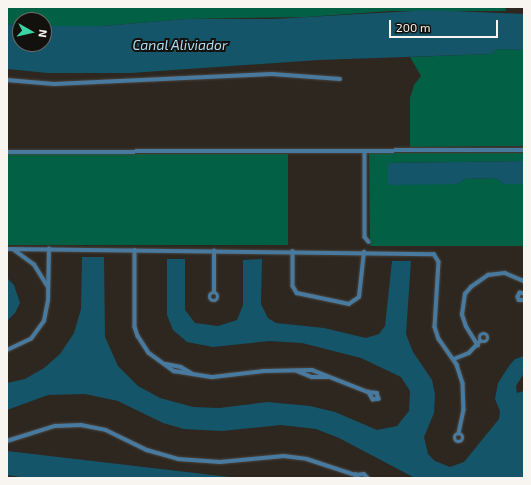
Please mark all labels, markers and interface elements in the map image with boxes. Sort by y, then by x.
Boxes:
north arrow [12,12,52,52]
scale bar [391,12,500,38]
text: 200 m [396,20,430,34]
text: N [36,29,50,38]
water label: Canal Aliviador [132,37,228,53]

